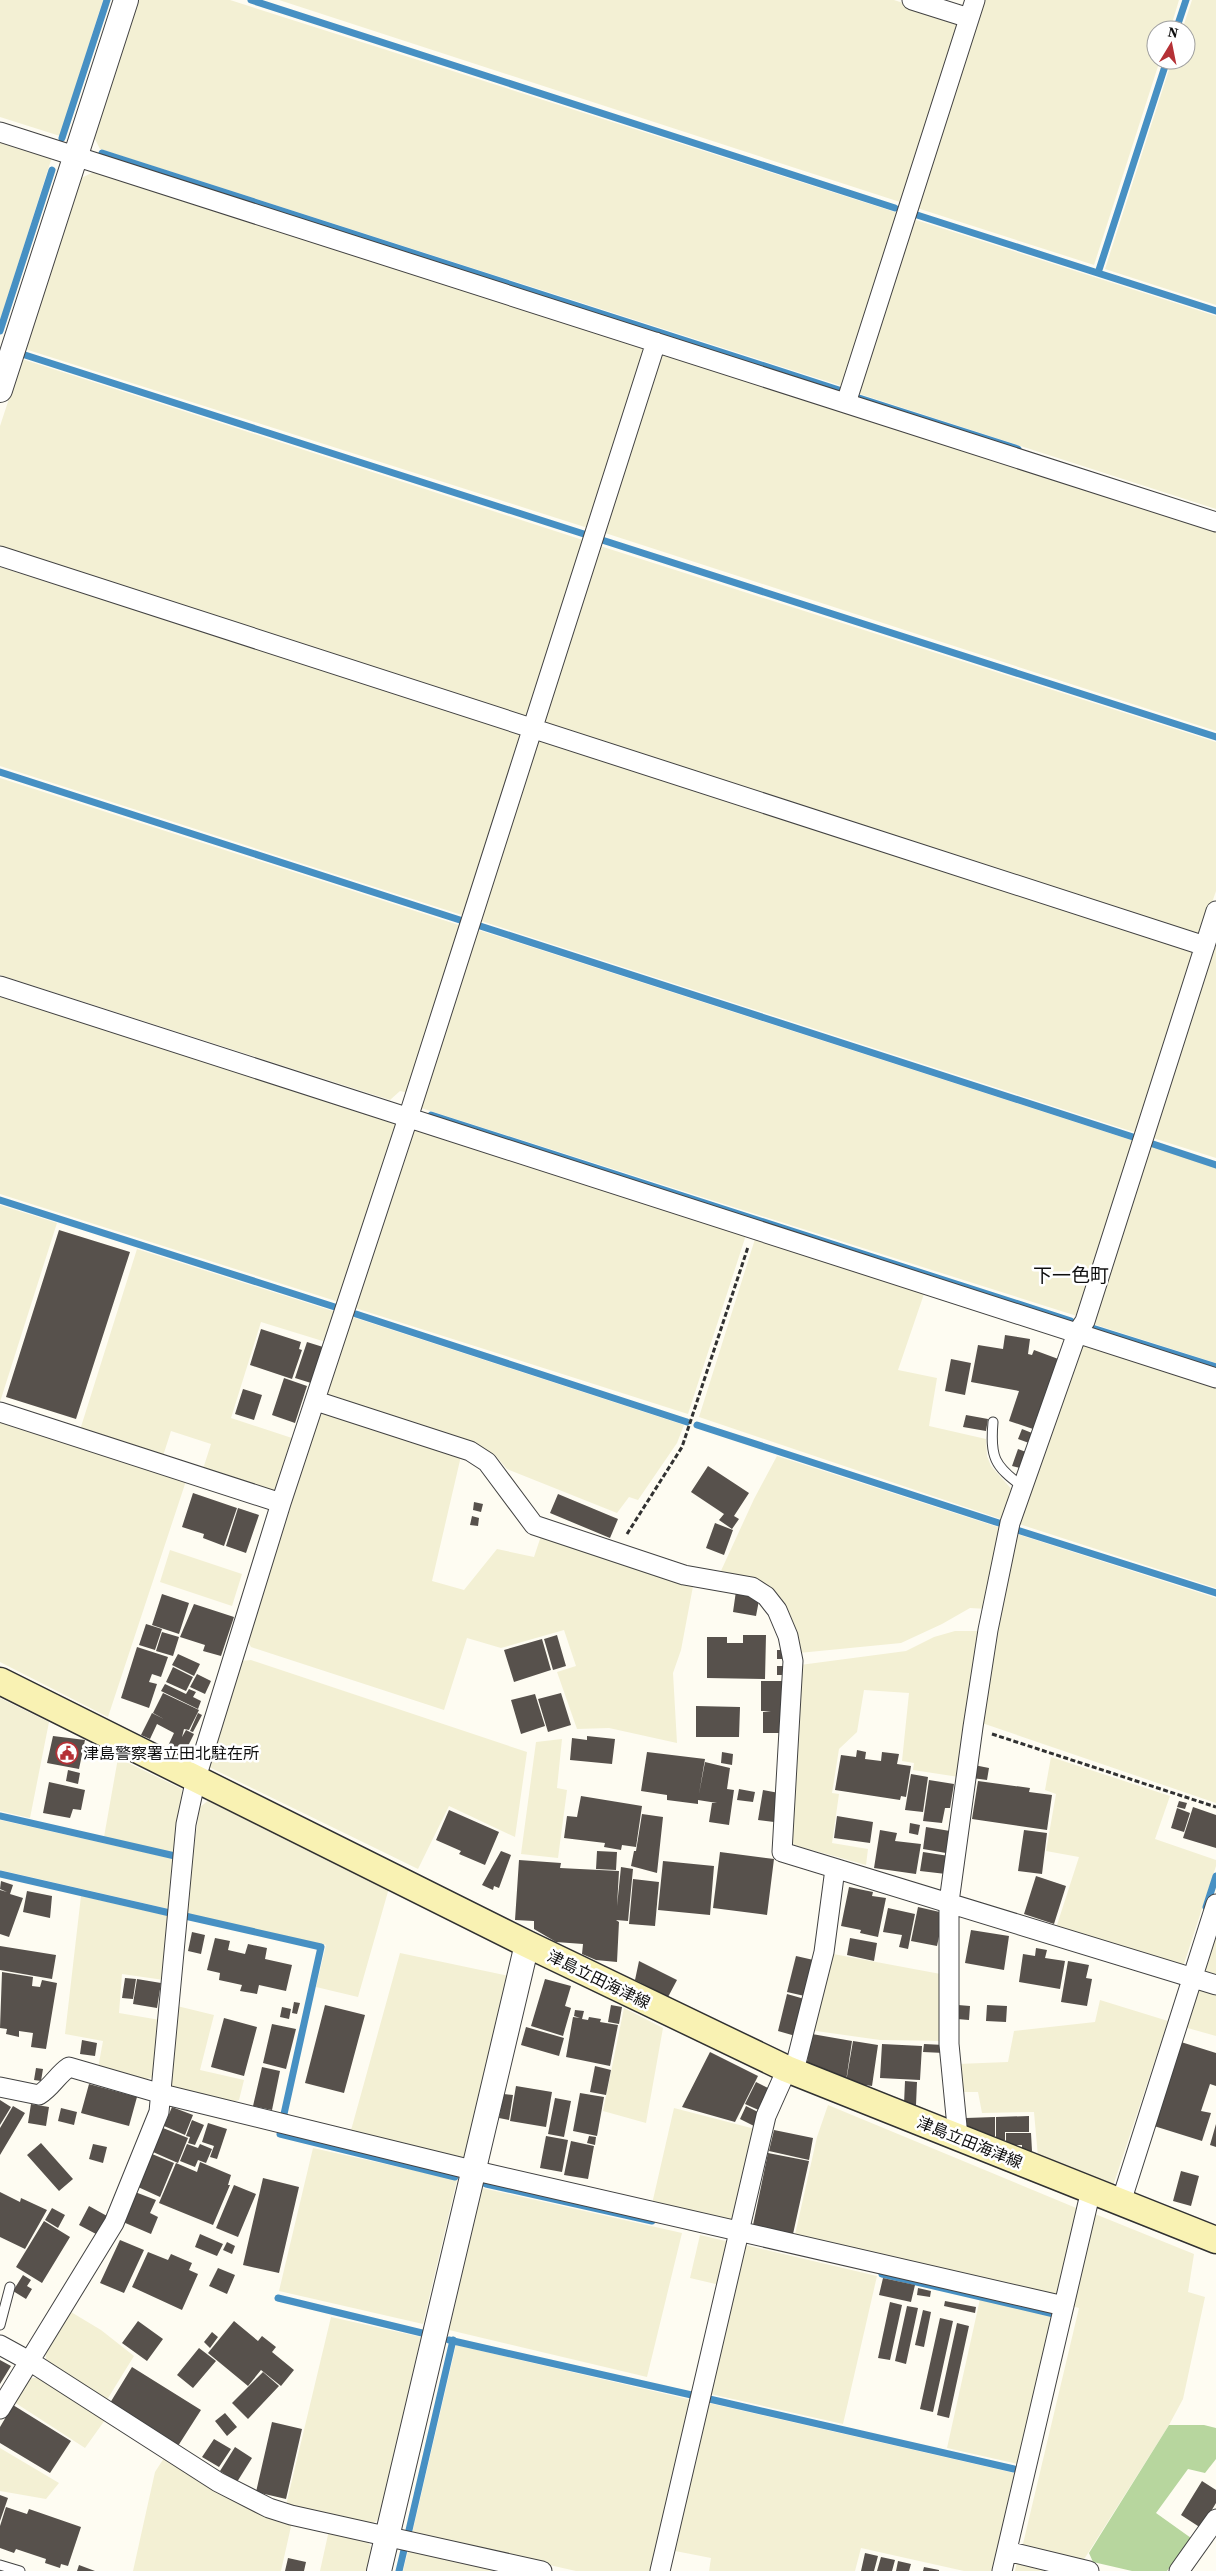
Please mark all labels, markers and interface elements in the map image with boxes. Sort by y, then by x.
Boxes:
north arrow [1146,20,1196,70]
text: N [1166,21,1180,43]
district label: 下一色町 [1033,1262,1109,1288]
public building icon: 津島警察署立田北駐在所 [55,1741,79,1765]
place label: 津島警察署立田北駐在所 [83,1742,259,1764]
street label: 津島立田海津線 [544,1945,654,2013]
street label: 津島立田海津線 [914,2111,1026,2173]

